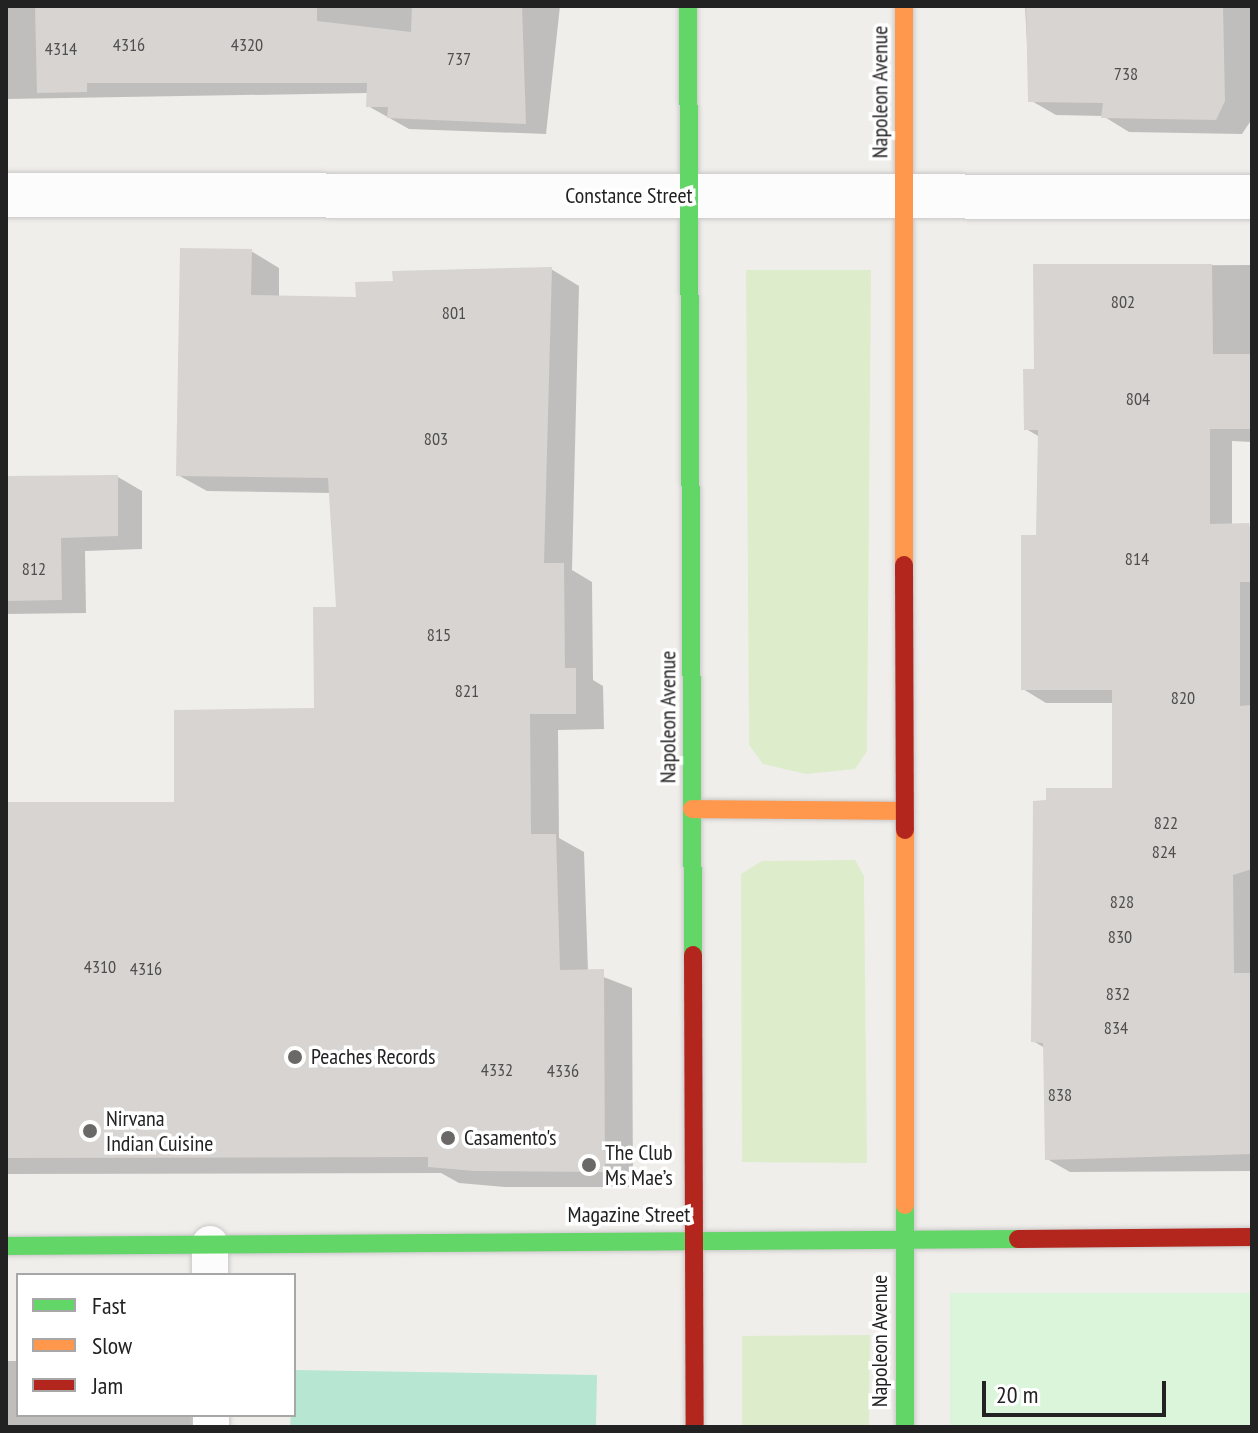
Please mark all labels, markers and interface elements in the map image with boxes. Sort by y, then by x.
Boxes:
street label: Napoleon Avenue [867,25,893,159]
house number: 4316 [113,34,145,56]
house number: 4320 [231,34,263,56]
house number: 4314 [45,38,77,60]
house number: 737 [447,48,471,70]
house number: 738 [1114,63,1138,85]
street label: Constance Street [565,183,693,209]
house number: 802 [1111,291,1135,313]
house number: 801 [442,302,466,324]
house number: 804 [1126,388,1150,410]
house number: 803 [424,428,448,450]
house number: 814 [1125,548,1149,570]
house number: 812 [22,558,46,580]
house number: 815 [427,624,451,646]
street label: Napoleon Avenue [655,650,681,784]
house number: 821 [455,680,479,702]
house number: 820 [1171,687,1195,709]
house number: 822 [1154,812,1178,834]
house number: 824 [1152,841,1176,863]
house number: 828 [1110,891,1134,913]
house number: 830 [1108,926,1132,948]
house number: 4310 [84,956,116,978]
house number: 4316 [130,958,162,980]
house number: 832 [1106,983,1130,1005]
house number: 834 [1104,1017,1128,1039]
place label: Peaches Records [311,1044,435,1070]
marker: Peaches Records [286,1048,304,1066]
house number: 4332 [481,1059,513,1081]
house number: 4336 [547,1060,579,1082]
house number: 838 [1048,1084,1072,1106]
place label: Nirvana Indian Cuisine [106,1105,213,1156]
marker: Nirvana Indian Cuisine [81,1122,99,1140]
place label: Casamento's [464,1125,557,1151]
marker: Casamento's [439,1129,457,1147]
place label: The Club Ms Mae’s [605,1139,673,1190]
marker: The Club Ms Mae’s [580,1156,598,1174]
street label: Magazine Street [568,1202,690,1228]
legend [16,1273,296,1417]
street label: Napoleon Avenue [867,1274,893,1408]
text: Fast [92,1290,126,1321]
text: Slow [92,1330,132,1361]
scale bar [986,1365,1170,1415]
text: Jam [92,1370,123,1401]
text: 20 m [996,1379,1038,1410]

